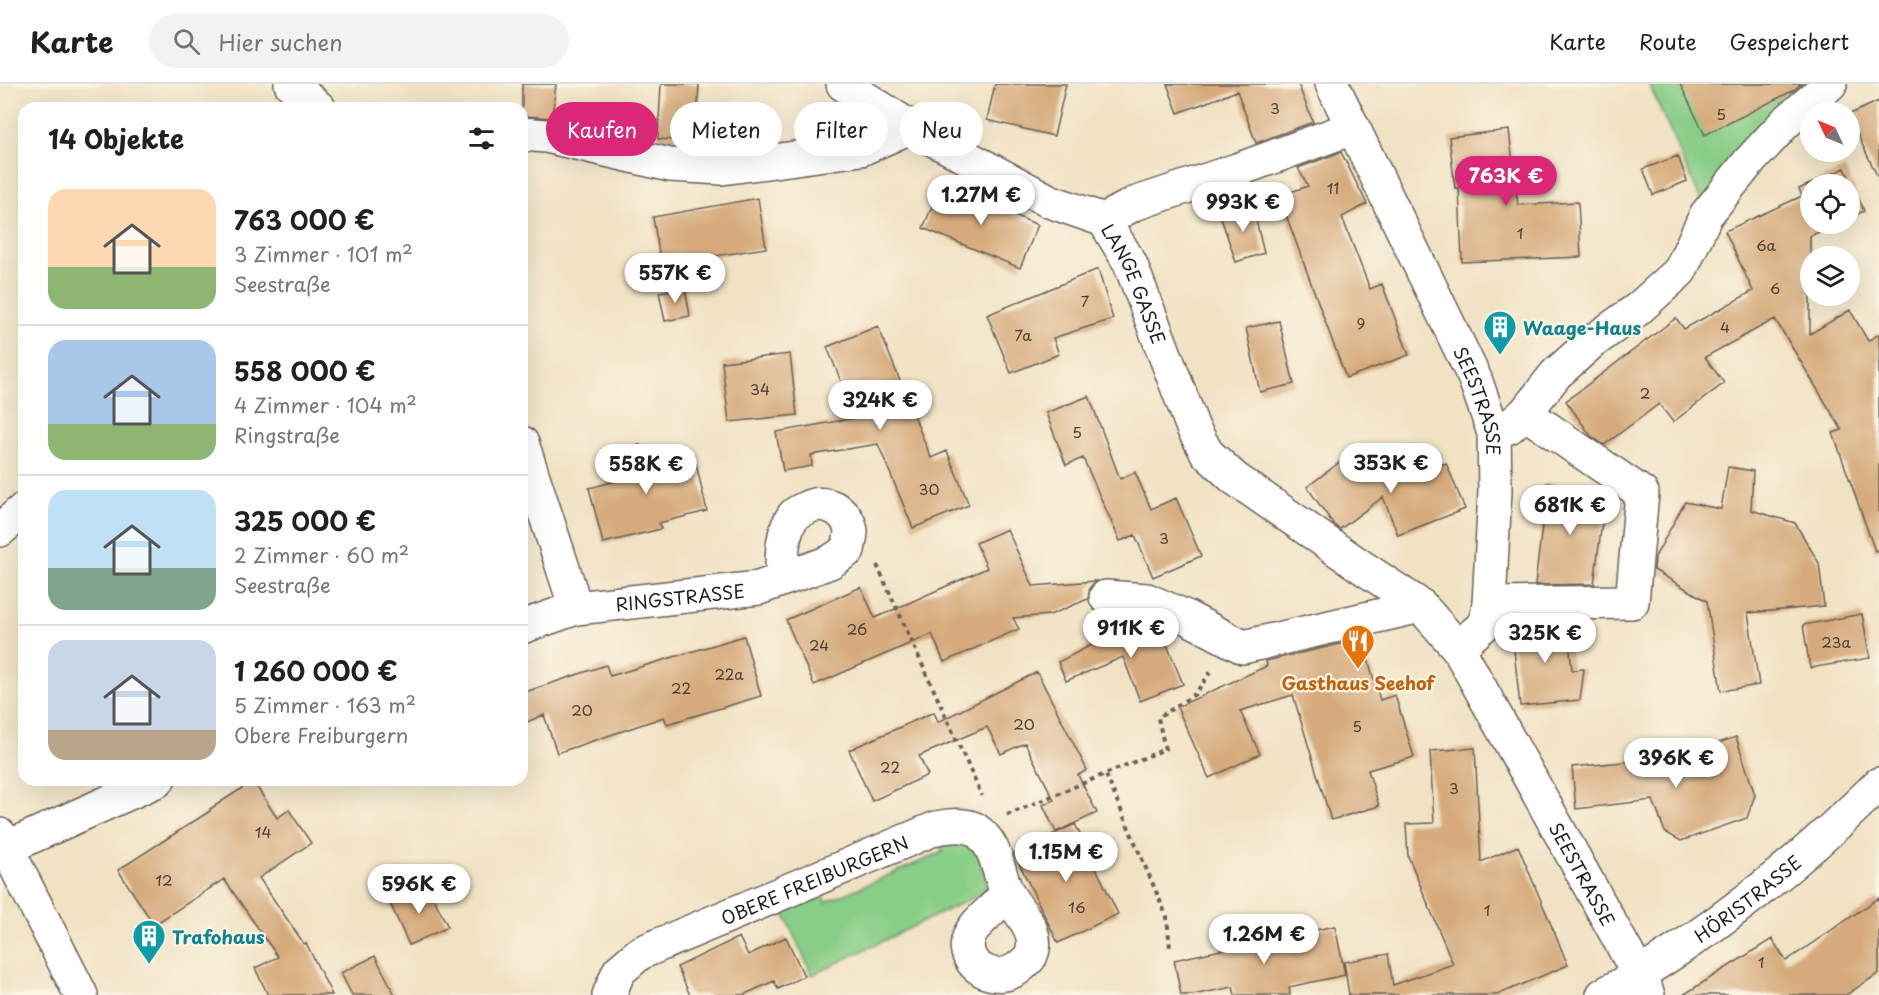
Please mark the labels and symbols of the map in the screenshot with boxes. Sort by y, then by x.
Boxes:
house number: 3 [1270,96,1280,119]
house number: 5 [1716,102,1726,125]
north arrow [1800,102,1860,162]
pin: 763K € [1457,156,1555,207]
pin: 1.27M € [926,175,1036,226]
house number: 11 [1327,176,1339,199]
pin: 993K € [1194,182,1292,233]
street label: LANGE GASSE [1096,218,1173,348]
house number: 1 [1517,221,1523,244]
house number: 6a [1756,233,1777,256]
pin: 557K € [626,253,724,304]
house number: 6 [1770,276,1780,299]
house number: 7 [1081,289,1090,312]
building icon: Waage-Haus [1482,309,1518,356]
house number: 9 [1357,311,1365,334]
place label: Waage-Haus [1523,314,1642,341]
house number: 4 [1720,315,1730,338]
house number: 7a [1014,323,1032,346]
street label: SEESTRASSE [1447,341,1508,456]
house number: 34 [750,377,770,400]
pin: 324K € [831,380,929,431]
house number: 2 [1640,381,1650,404]
house number: 5 [1072,420,1082,443]
pin: 353K € [1342,443,1440,494]
pin: 558K € [597,444,695,495]
house number: 30 [919,477,939,500]
pin: 681K € [1521,485,1619,536]
house number: 3 [1159,526,1169,549]
street label: RINGSTRASSE [614,576,746,617]
pin: 911K € [1082,608,1180,659]
pin: 325K € [1496,613,1594,664]
house number: 26 [847,617,867,640]
restaurant icon: Gasthaus Seehof [1340,623,1376,670]
house number: 23a [1821,630,1851,653]
house number: 24 [809,633,829,656]
house number: 22a [714,662,744,685]
place label: Gasthaus Seehof [1281,669,1436,696]
house number: 22 [671,676,691,699]
house number: 20 [571,698,593,721]
house number: 20 [1013,712,1035,735]
house number: 5 [1352,714,1362,737]
pin: 396K € [1627,738,1725,789]
house number: 22 [880,755,900,778]
house number: 3 [1449,776,1459,799]
street label: SEESTRASSE [1543,817,1623,930]
house number: 14 [255,820,271,843]
street label: OBERE FREIBURGERN [716,828,912,931]
pin: 1.15M € [1011,832,1121,883]
street label: HÖRISTRASSE [1688,848,1807,948]
pin: 596K € [370,864,468,915]
house number: 12 [155,868,173,891]
house number: 16 [1068,895,1086,918]
house number: 1 [1484,898,1490,921]
pin: 1.26M € [1209,914,1319,965]
building icon: Trafohaus [131,918,167,965]
place label: Trafohaus [172,923,265,950]
house number: 1 [1758,950,1764,973]

